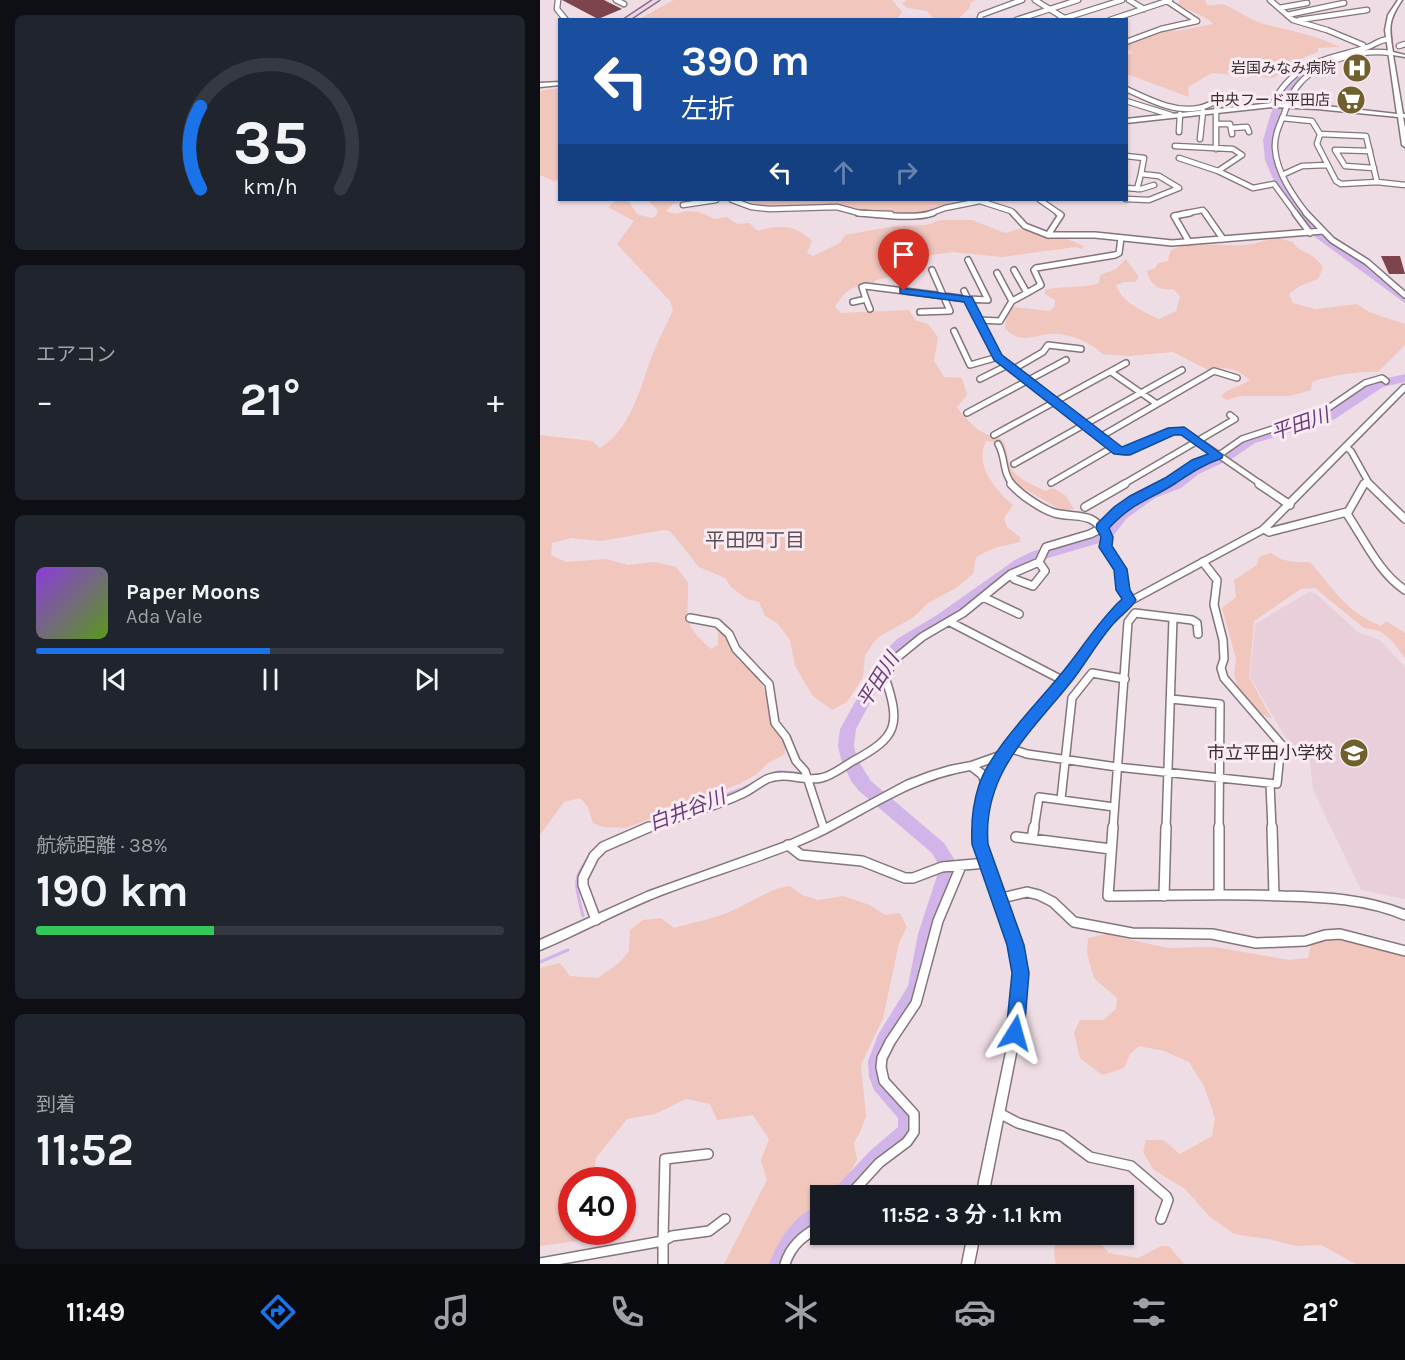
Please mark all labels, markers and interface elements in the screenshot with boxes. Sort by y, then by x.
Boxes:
text: 390 m [681,36,810,86]
icon: left [582,42,660,120]
hospital icon: 岩国みなみ病院 [1341,52,1373,84]
place label: 岩国みなみ病院 [1231,59,1336,77]
supermarket icon: 中央フード平田店 [1335,84,1367,116]
place label: 中央フード平田店 [1210,91,1330,109]
text: 左折 [681,93,735,125]
text: 35 [232,107,308,180]
icon: left [764,156,797,189]
icon: ahead [827,156,860,189]
icon: right [890,156,923,189]
text: km/h [243,175,297,200]
pin [878,229,929,291]
icon: arrive [887,238,920,271]
text: エアコン [36,343,116,366]
text: 21° [240,374,300,426]
text: − [36,382,53,420]
text: + [487,382,504,420]
water label: 平田川 [1268,403,1334,445]
district label: 平田四丁目 [705,529,805,552]
text: Paper Moons [126,579,260,605]
text: Ada Vale [126,605,203,628]
water label: 平田川 [852,647,905,712]
icon: previous [98,663,131,696]
icon: pause [254,663,287,696]
icon: next [410,663,443,696]
school or university icon: 市立平田小学校 [1338,737,1370,769]
place label: 市立平田小学校 [1207,742,1333,764]
water label: 白井谷川 [646,784,730,835]
text: 航続距離 · 38% [36,834,168,857]
text: 190 km [36,865,189,917]
position arrow [983,1001,1047,1065]
text: 到着 [36,1093,76,1116]
text: 11:52 [36,1124,134,1176]
speed limit sign: 40 [558,1167,636,1245]
text: 11:52 · 3 分 · 1.1 km [882,1202,1062,1228]
icon: directions [257,1291,299,1333]
icon: music [431,1291,473,1333]
icon: phone [606,1291,648,1333]
icon: climate [780,1291,822,1333]
icon: car [954,1291,996,1333]
icon: filters [1128,1291,1170,1333]
text: 11:49 [66,1296,125,1328]
text: 21° [1302,1296,1339,1328]

